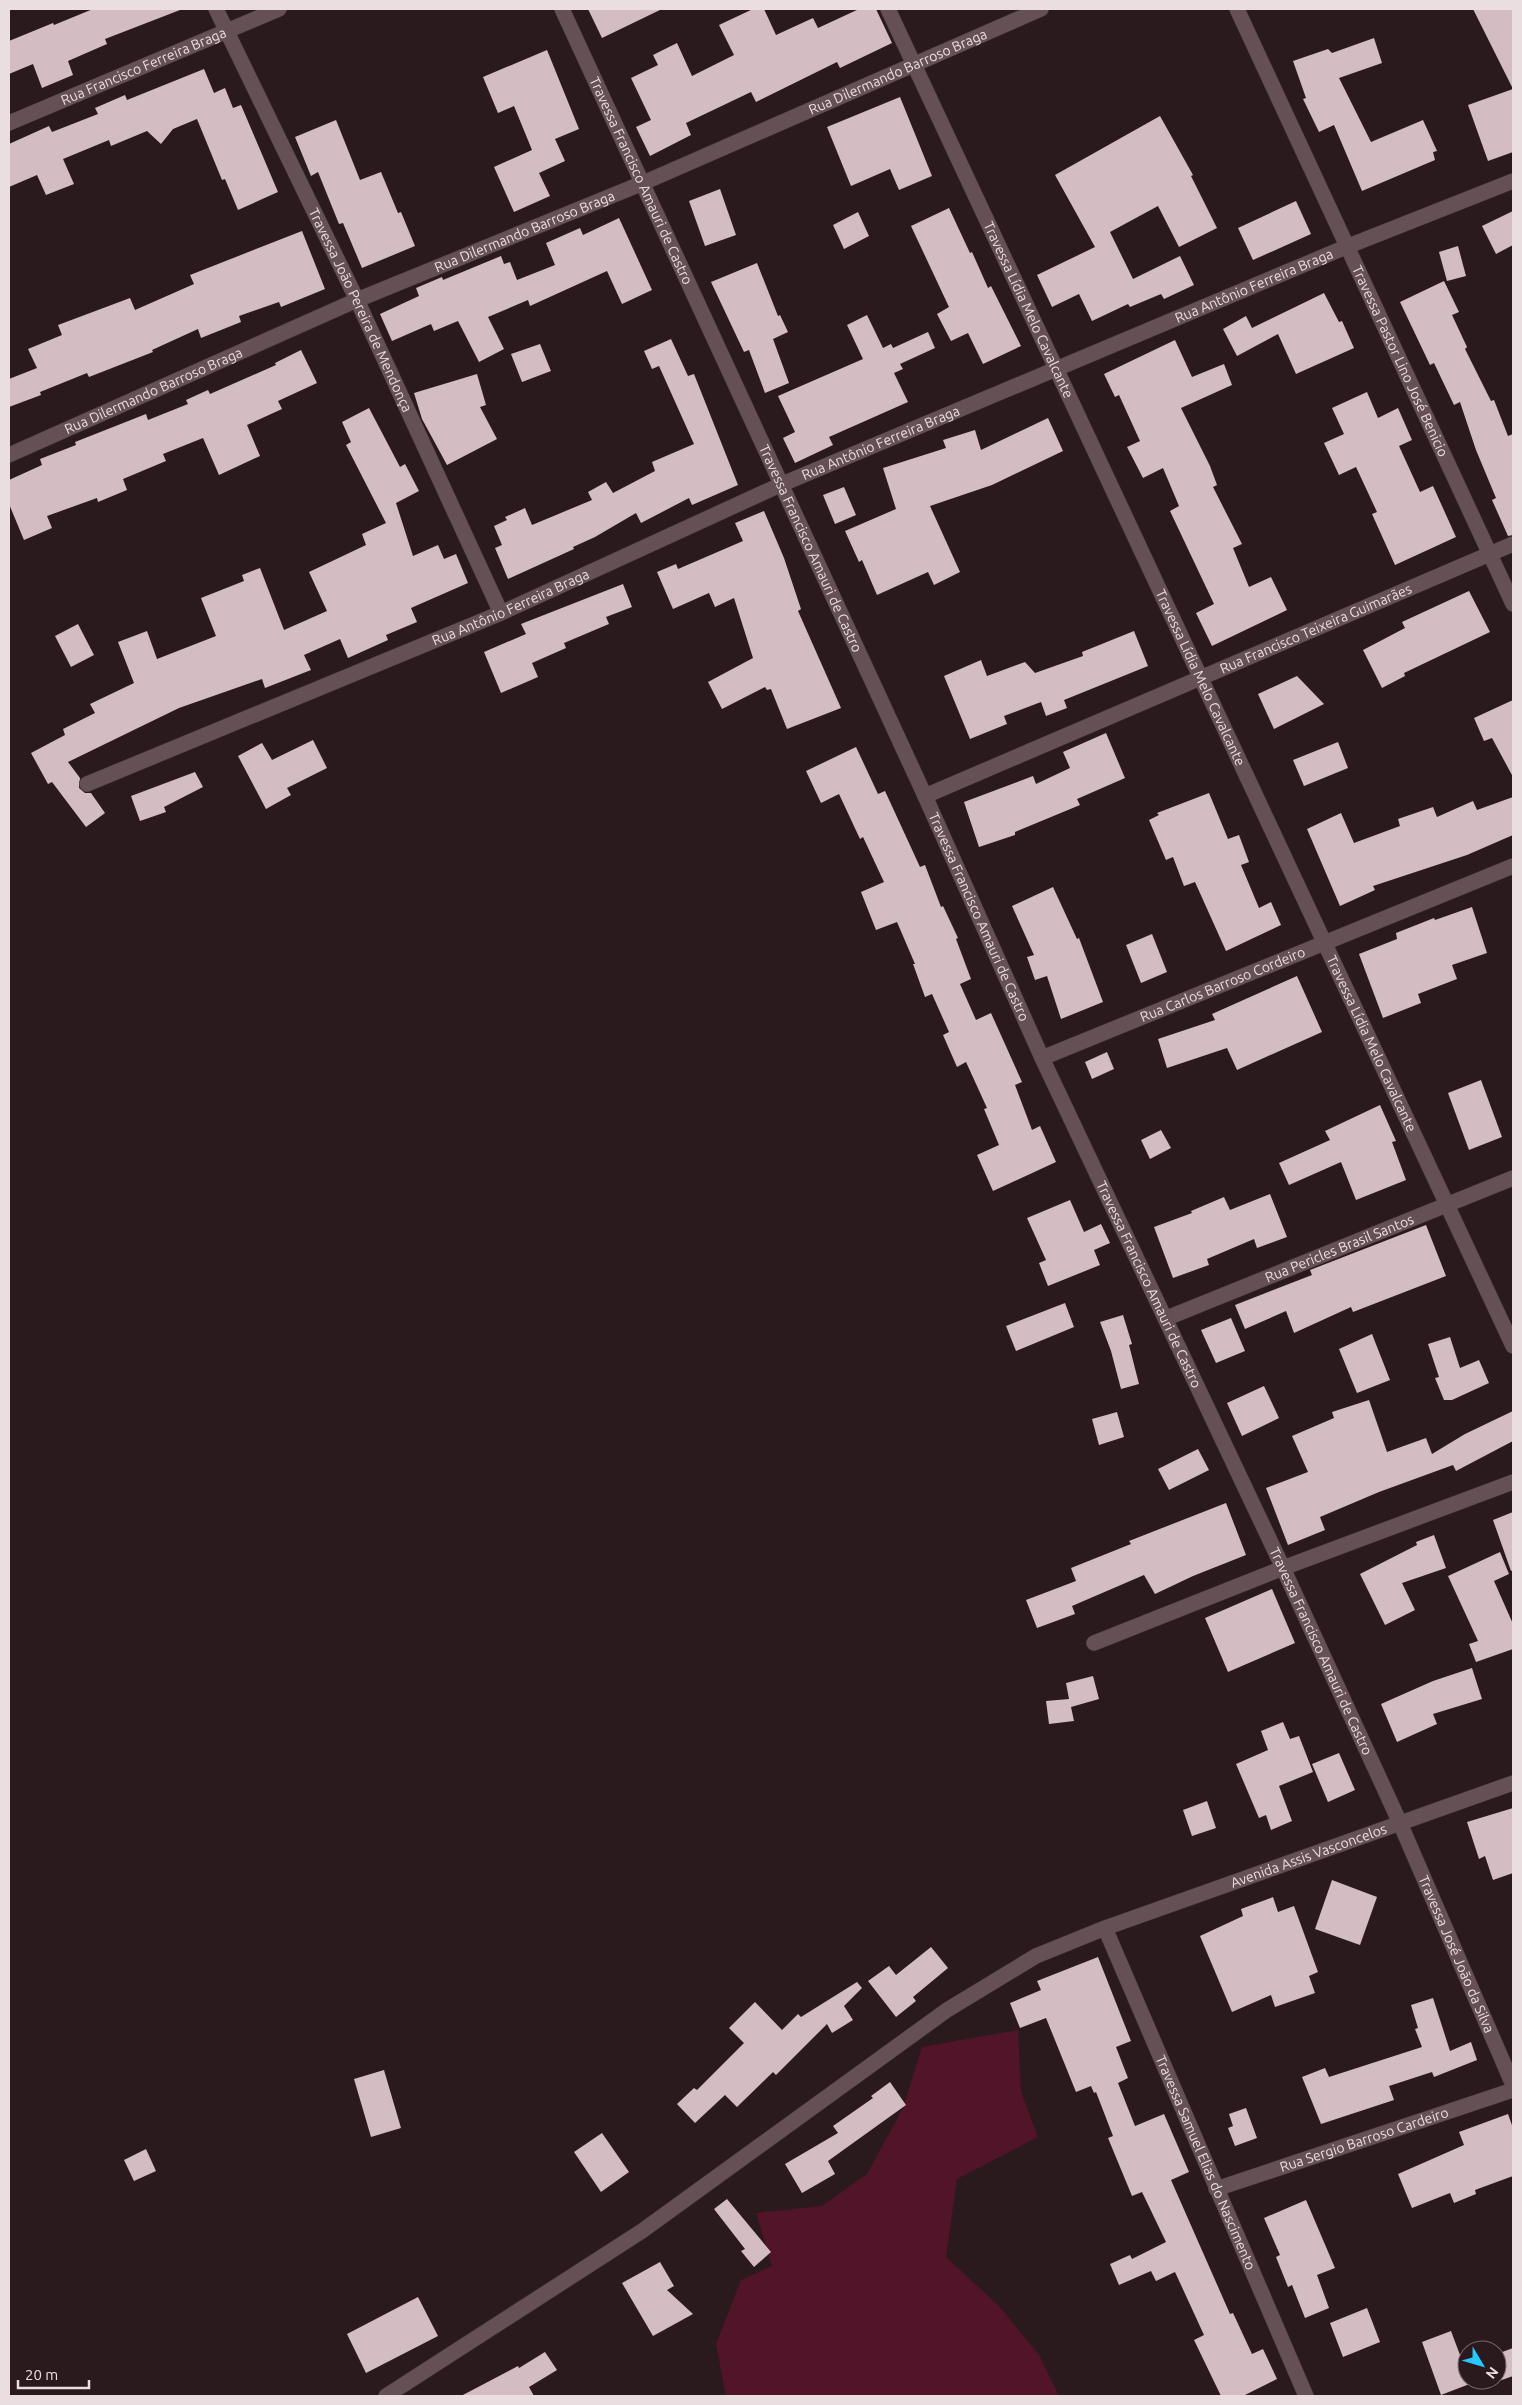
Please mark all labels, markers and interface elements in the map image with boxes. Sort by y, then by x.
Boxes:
street label: Rua Francisco Ferreira Braga [58,24,229,108]
street label: Rua Dilermando Barroso Braga [806,26,989,118]
street label: Travessa Francisco Amauri de Castro [586,74,696,287]
street label: Rua Dilermando Barroso Braga [432,187,617,275]
street label: Travessa João Pereira de Mendonça [306,205,415,415]
street label: Travessa Lídia Melo Cavalcante [981,219,1077,401]
street label: Rua Antônio Ferreira Braga [1172,245,1335,326]
street label: Travessa Pastor Lino José Benicio [1349,263,1451,459]
street label: Rua Dilermando Barroso Braga [62,344,245,437]
street label: Rua Antônio Ferreira Braga [799,402,962,483]
street label: Travessa Francisco Amauri de Castro [756,442,866,655]
street label: Rua Antônio Ferreira Braga [430,566,592,649]
street label: Rua Francisco Teixeira Guimarães [1217,580,1414,677]
street label: Travessa Lídia Melo Cavalcante [1152,587,1249,768]
street label: Travessa Francisco Amauri de Castro [925,810,1033,1024]
street label: Rua Carlos Barroso Cordeiro [1138,944,1307,1025]
street label: Travessa Lídia Melo Cavalcante [1324,953,1420,1134]
street label: Travessa Francisco Amauri de Castro [1093,1178,1205,1390]
street label: Rua Pericles Brasil Santos [1263,1211,1416,1285]
street label: Travessa Francisco Amauri de Castro [1266,1545,1376,1757]
street label: Avenida Assis Vasconcelos [1228,1821,1389,1891]
street label: Travessa José João da Silva [1416,1873,1498,2035]
street label: Travessa Samuel Elias do Nascimento [1153,2053,1259,2272]
street label: Rua Sergio Barroso Cardeiro [1278,2104,1450,2175]
north arrow [1457,2340,1507,2390]
scale bar [18,2358,89,2390]
text: N [1483,2364,1502,2382]
text: 20 m [25,2366,58,2383]

